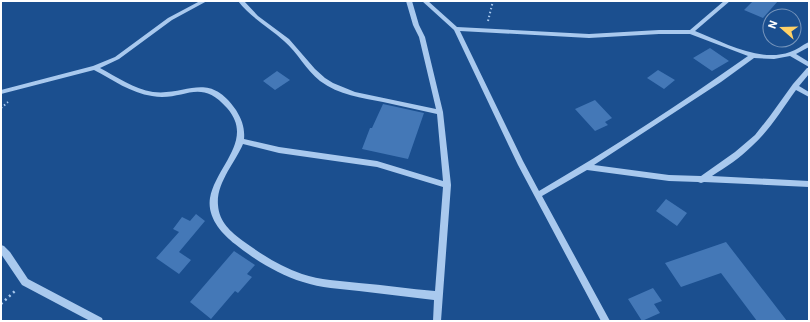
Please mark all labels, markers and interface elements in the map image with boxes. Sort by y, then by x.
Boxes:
north arrow [762,8,802,48]
text: N [766,19,781,31]

